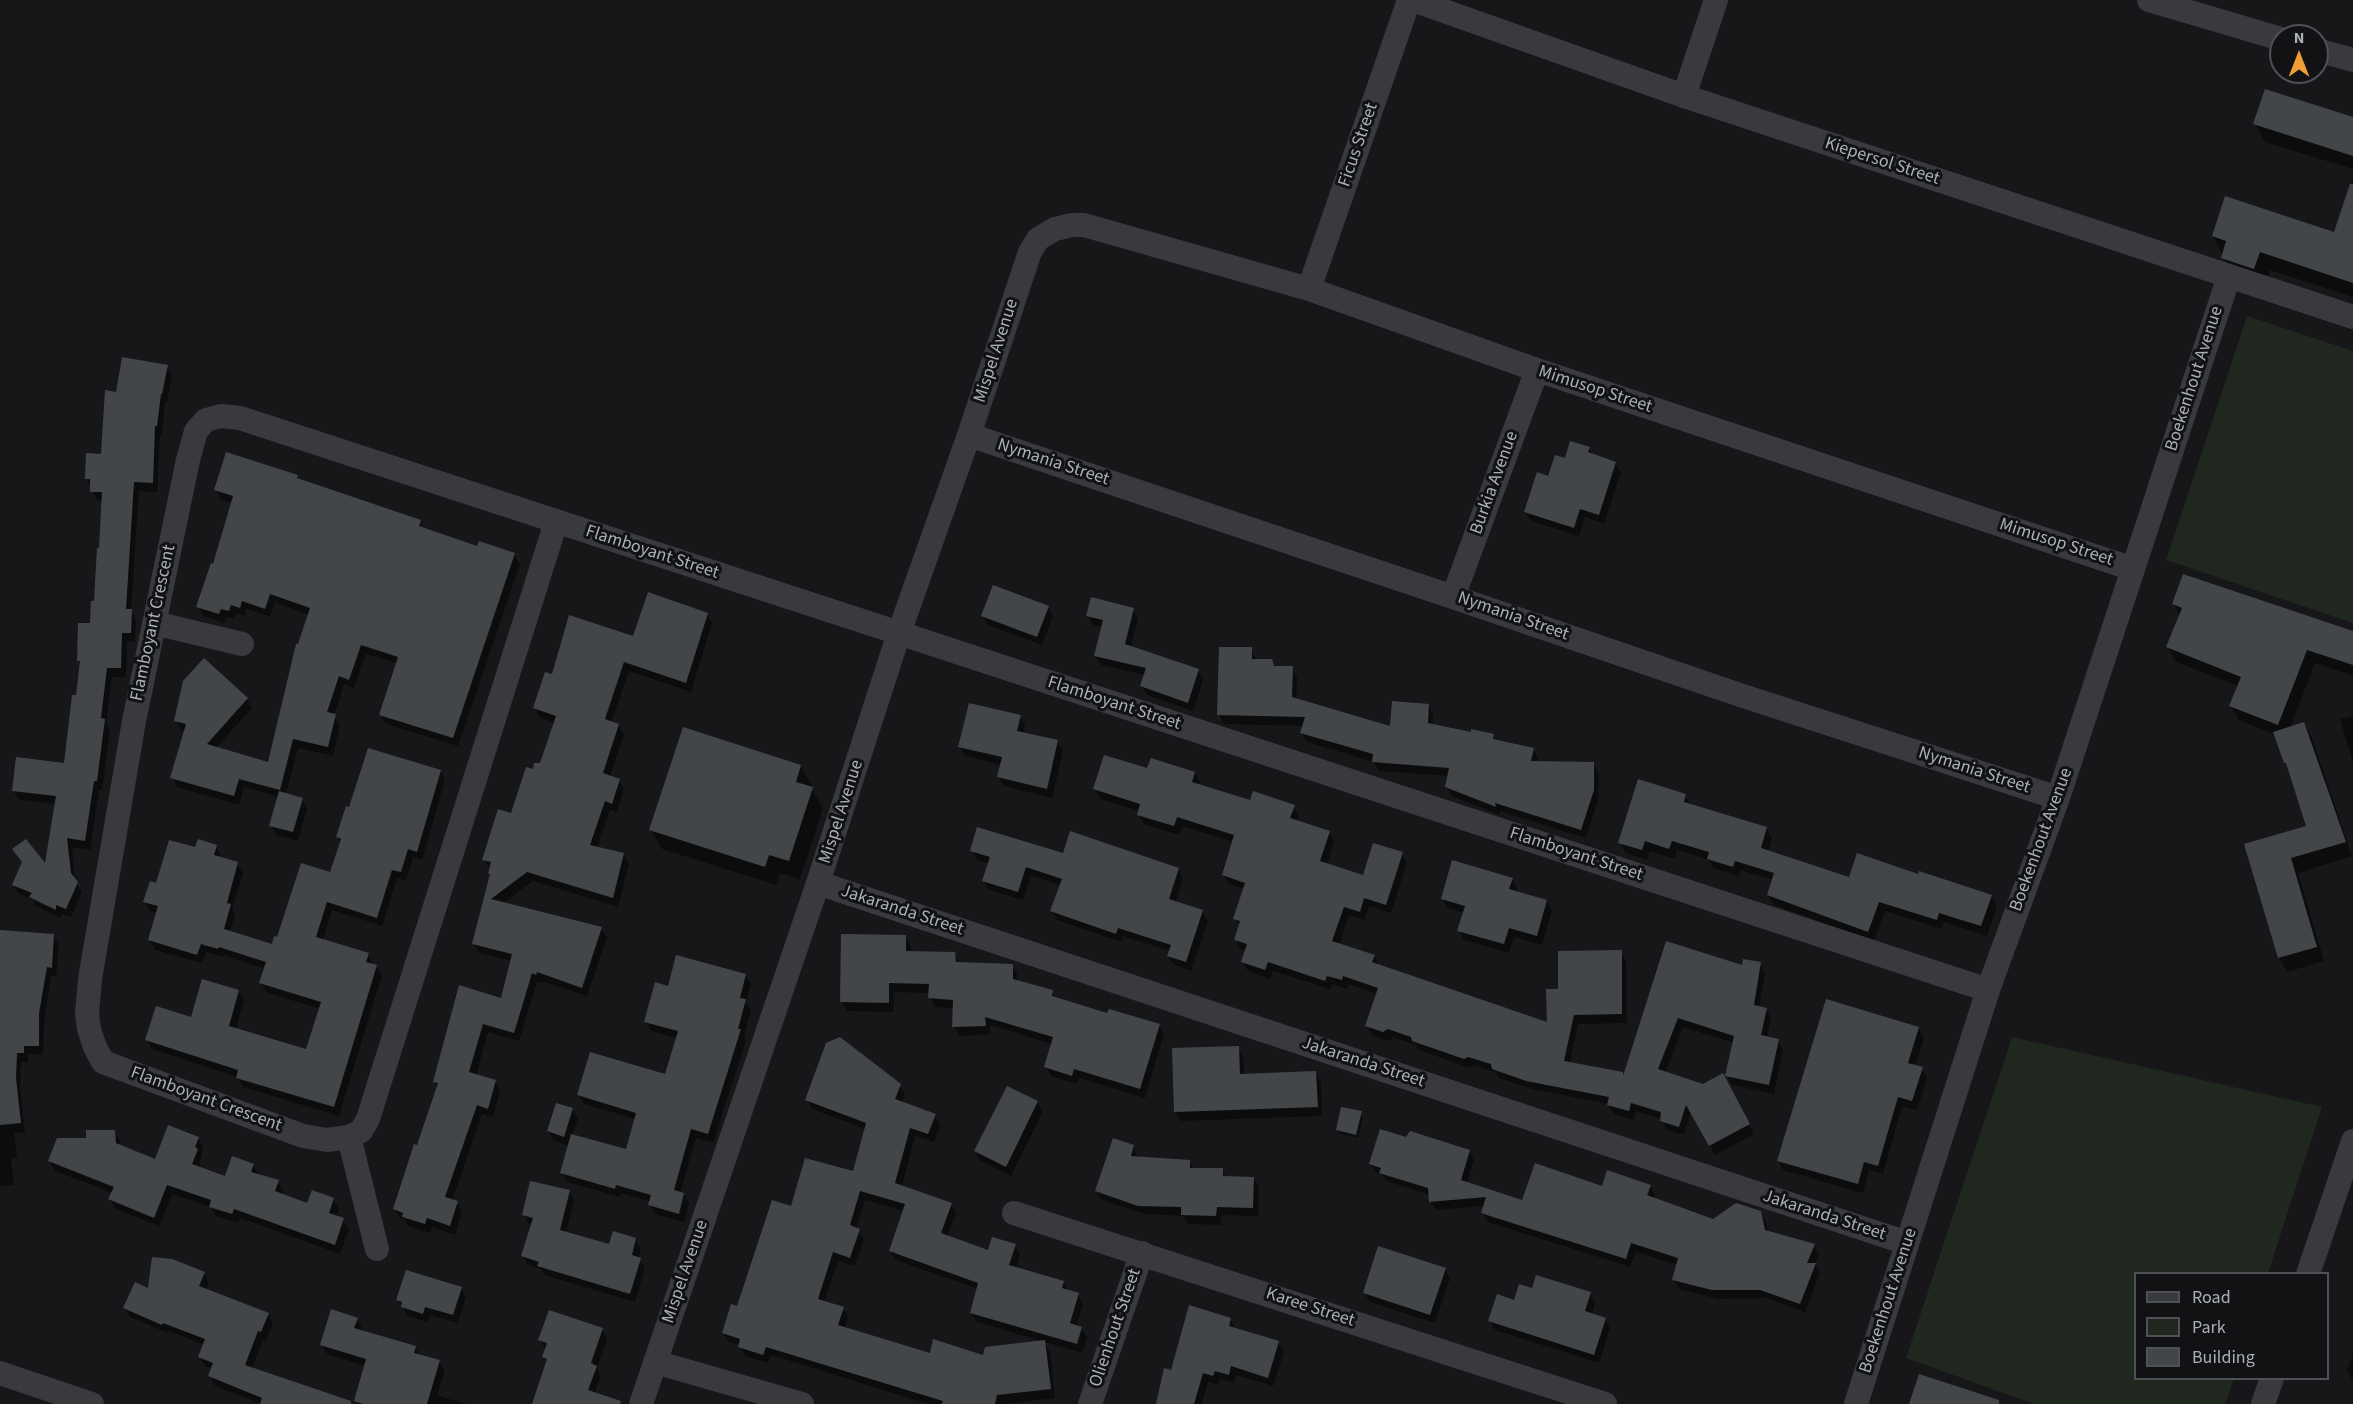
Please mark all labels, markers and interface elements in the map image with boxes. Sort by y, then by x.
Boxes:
north arrow [2269,24,2329,84]
text: N [2294,27,2304,49]
street label: Ficus Street [1335,100,1383,190]
street label: Kiepersol Street [1822,133,1942,191]
street label: Mispel Avenue [970,296,1024,406]
street label: Boekenhout Avenue [2161,304,2229,454]
street label: Mimusop Street [1535,361,1655,419]
street label: Burkia Avenue [1466,429,1524,537]
street label: Nymania Street [994,435,1112,491]
street label: Mimusop Street [1996,514,2116,572]
street label: Flamboyant Street [583,521,721,585]
street label: Flamboyant Crescent [127,543,181,703]
street label: Nymania Street [1455,588,1571,646]
street label: Flamboyant Street [1045,672,1183,736]
street label: Nymania Street [1915,743,2033,799]
street label: Mispel Avenue [815,757,869,867]
street label: Boekenhout Avenue [2006,765,2078,915]
street label: Flamboyant Street [1507,823,1645,887]
street label: Jakaranda Street [838,881,966,941]
street label: Jakaranda Street [1299,1033,1427,1093]
street label: Flamboyant Crescent [127,1063,285,1137]
street label: Jakaranda Street [1760,1186,1888,1246]
street label: Mispel Avenue [658,1218,714,1326]
street label: Boekenhout Avenue [1855,1226,1923,1376]
street label: Olienhout Street [1086,1266,1146,1390]
legend [2134,1272,2329,1380]
street label: Karee Street [1263,1283,1357,1333]
text: Road [2192,1285,2231,1310]
text: Park [2192,1315,2226,1340]
text: Building [2192,1345,2255,1370]

